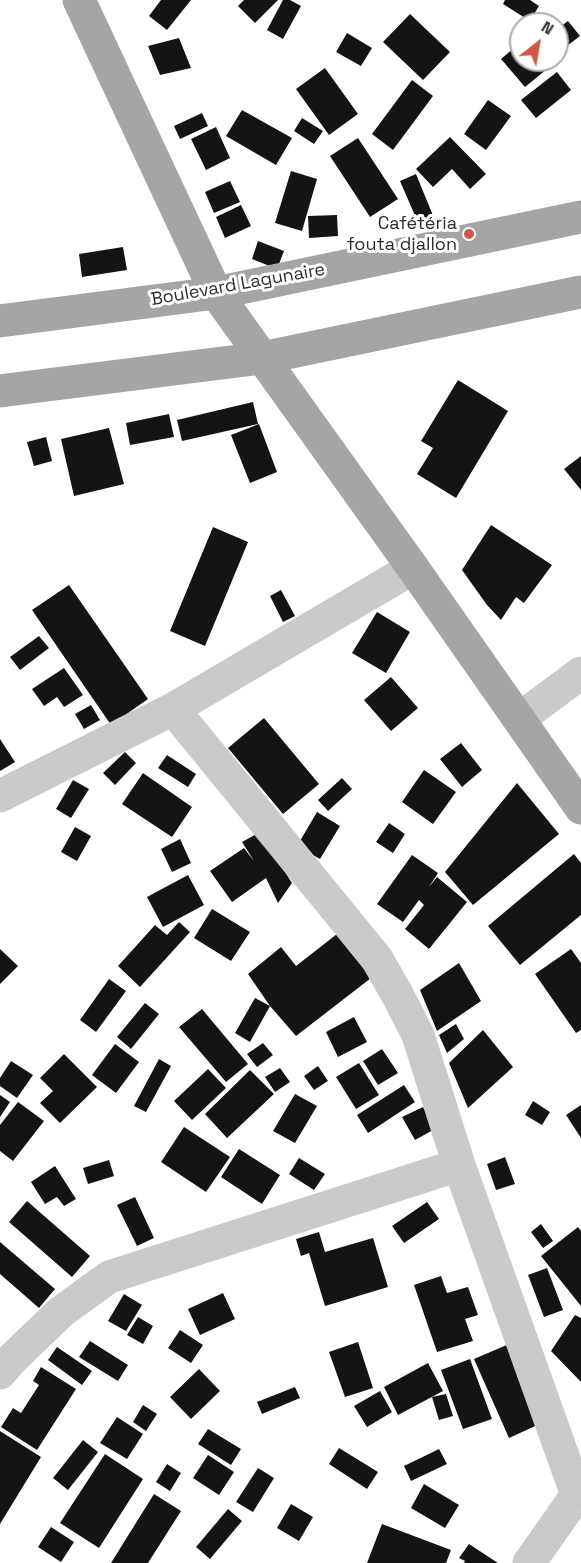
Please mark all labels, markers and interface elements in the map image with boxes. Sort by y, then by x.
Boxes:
north arrow [509,12,569,72]
text: N [537,16,557,40]
place label: Cafétéria fouta djallon [347,213,457,256]
marker: Cafétéria fouta djallon [462,227,476,241]
street label: Boulevard Lagunaire [149,259,327,311]

